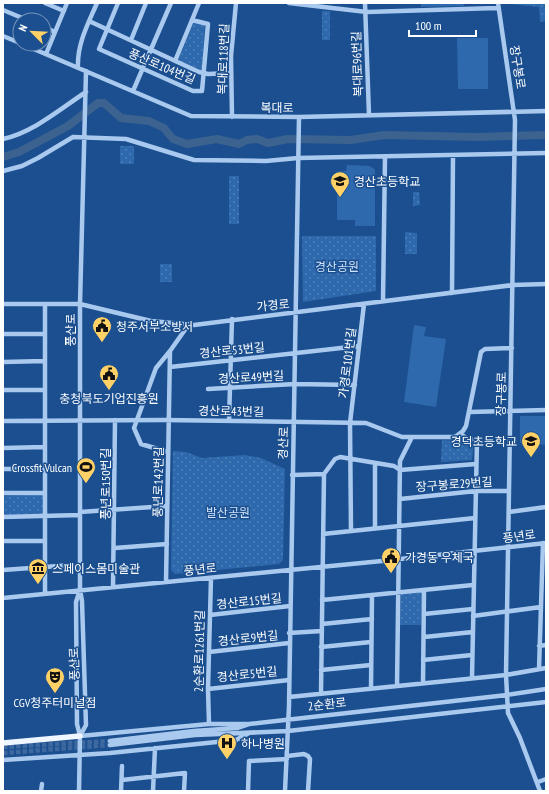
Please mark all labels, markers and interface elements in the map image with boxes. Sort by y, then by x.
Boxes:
north arrow [12,12,52,52]
scale bar [409,12,476,38]
text: 100 m [415,18,442,33]
text: N [15,22,30,33]
street label: 복대로118번길 [214,23,232,95]
street label: 복대로96번길 [348,31,366,97]
street label: 장구봉로 [507,44,529,90]
street label: 풍산로104번길 [126,45,198,87]
street label: 복대로 [260,100,294,115]
school or university icon: 경산초등학교 [329,170,351,198]
place label: 경산초등학교 [354,174,420,189]
park label: 경산공원 [315,259,359,274]
street label: 가경로 [256,296,290,314]
street label: 풍산로 [63,313,78,347]
public building icon: 청주서부소방서 [91,315,113,343]
place label: 청주서부소방서 [116,319,193,334]
street label: 가경로101번길 [335,327,359,399]
street label: 경산로53번길 [198,339,266,361]
public building icon: 충청북도기업진흥원 [98,363,120,391]
street label: 경산로49번길 [218,368,284,386]
street label: 장구봉로 [493,372,509,416]
place label: 충청북도기업진흥원 [59,391,159,406]
street label: 경산로43번길 [198,403,264,419]
street label: 경산로 [275,426,291,460]
school or university icon: 경덕초등학교 [520,430,542,458]
place label: 경덕초등학교 [451,434,517,449]
street label: 풍년로142번길 [150,446,166,518]
street label: 풍년로150번길 [98,448,113,520]
sports icon: Crossfit Vulcan [75,456,97,484]
place label: Crossfit Vulcan [12,460,72,475]
street label: 장구봉로29번길 [415,474,493,494]
park label: 발산공원 [206,505,250,520]
street label: 풍년로 [502,526,536,546]
public building icon: 가경동 우체국 [380,546,402,574]
place label: 가경동 우체국 [405,550,474,565]
museum icon: 스페이스몸미술관 [27,557,49,585]
street label: 풍년로 [183,560,217,578]
place label: 스페이스몸미술관 [52,561,140,576]
street label: 경산로15번길 [215,590,283,612]
street label: 2순환로1261번길 [191,610,207,692]
street label: 경산로9번길 [217,627,279,649]
street label: 풍산로 [66,647,82,681]
street label: 경산로5번길 [216,663,278,685]
theatre icon: CGV청주터미널점 [44,666,66,694]
place label: CGV청주터미널점 [14,695,96,710]
street label: 2순환로 [307,695,347,713]
hospital icon: 하나병원 [216,732,238,760]
place label: 하나병원 [241,736,285,751]

